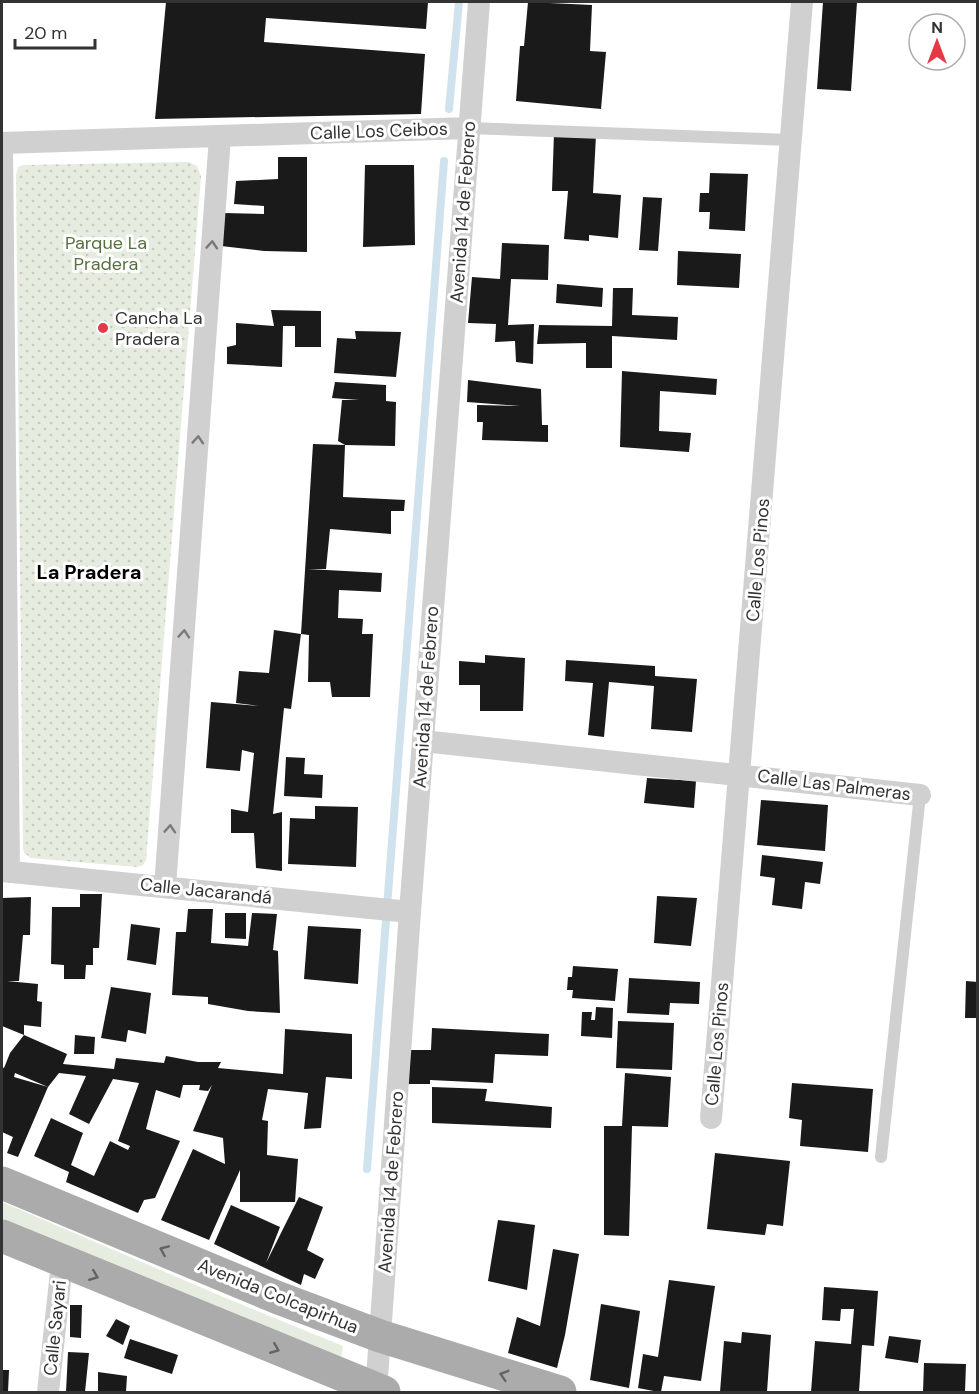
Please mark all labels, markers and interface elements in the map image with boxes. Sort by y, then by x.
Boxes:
scale bar [15,12,94,50]
north arrow [907,12,967,72]
text: N [931,17,943,38]
text: 20 m [24,21,67,45]
street label: Calle Los Ceibos [310,117,448,145]
street label: Avenida 14 de Febrero [445,120,481,304]
park label: Parque La Pradera [65,231,147,276]
one-way arrow [206,241,219,250]
place label: Cancha La Pradera [115,306,203,351]
marker: Cancha La Pradera [96,321,110,335]
one-way arrow [191,435,204,444]
street label: Calle Los Pinos [741,497,775,623]
district label: La Pradera [37,559,141,585]
street label: Avenida 14 de Febrero [408,605,444,789]
one-way arrow [177,630,190,639]
street label: Calle Las Palmeras [756,764,912,806]
one-way arrow [163,824,176,833]
street label: Calle Jacarandá [139,872,273,910]
street label: Calle Los Pinos [700,981,734,1107]
street label: Avenida 14 de Febrero [373,1090,409,1274]
one-way arrow [159,1245,170,1257]
street label: Avenida Colcapirhua [194,1253,362,1339]
one-way arrow [88,1269,99,1281]
street label: Calle Sayari [38,1279,72,1377]
one-way arrow [268,1342,279,1354]
one-way arrow [499,1370,510,1382]

